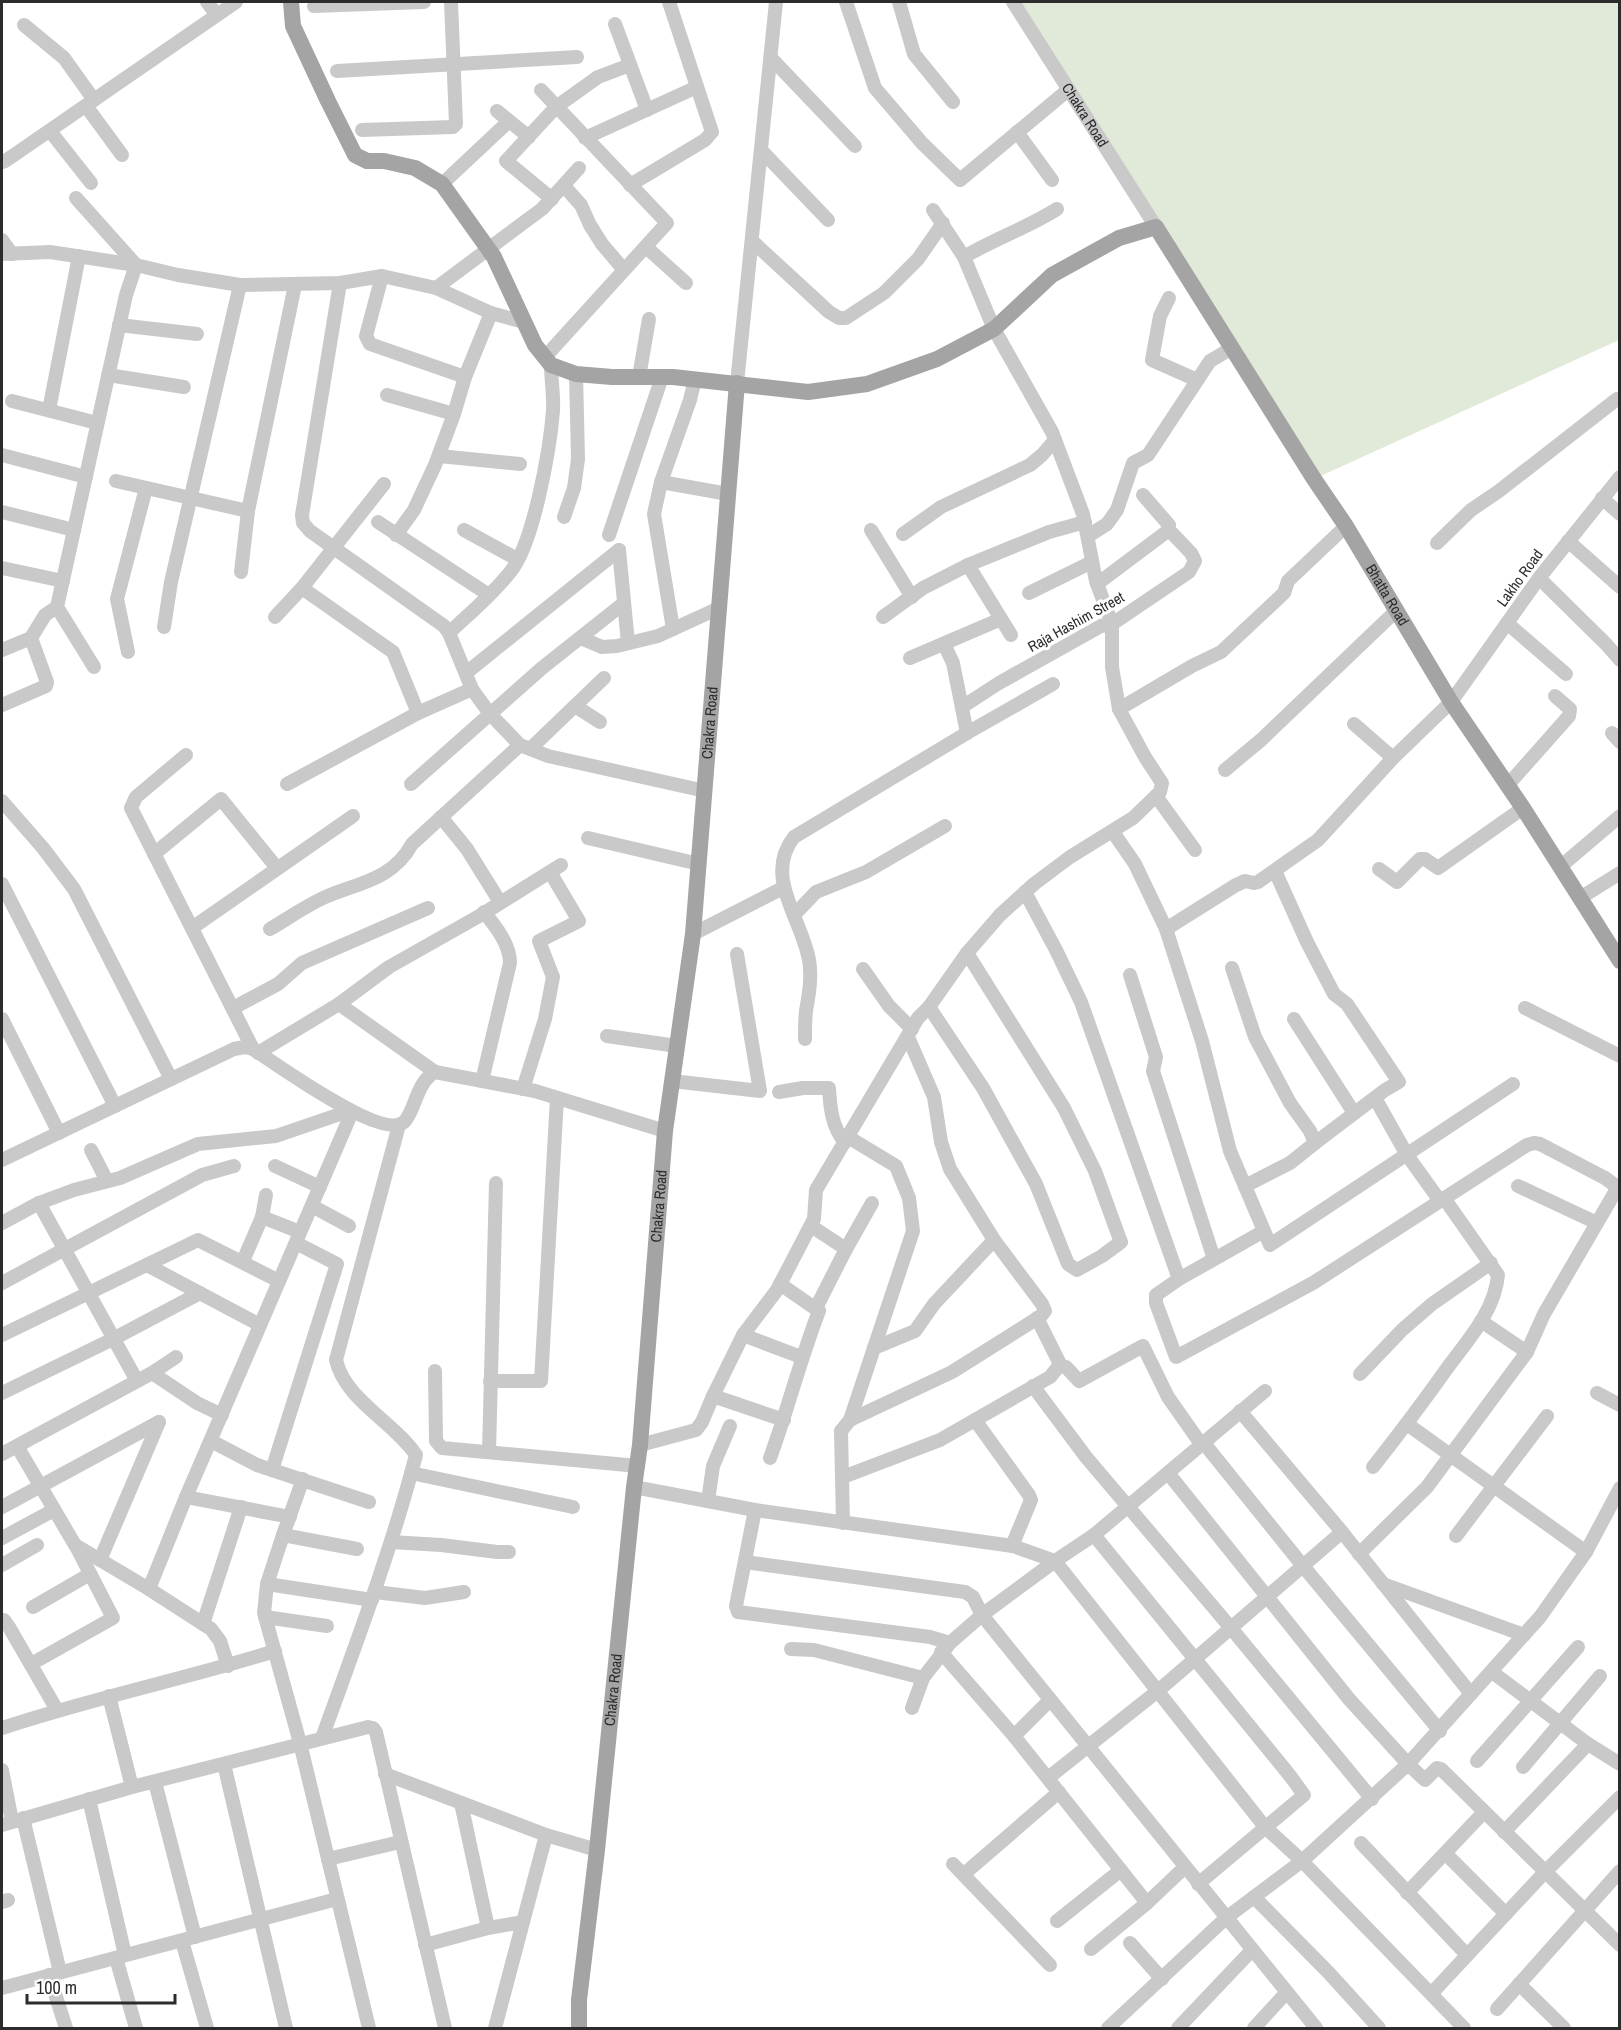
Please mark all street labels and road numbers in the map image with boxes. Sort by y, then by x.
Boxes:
street label: Chakra Road [1057,79,1114,151]
street label: Lakho Road [1492,545,1548,611]
street label: Bhatta Road [1361,560,1414,630]
street label: Raja Hashim Street [1024,586,1128,657]
street label: Chakra Road [696,686,723,760]
street label: Chakra Road [645,1169,672,1243]
street label: Chakra Road [599,1653,627,1727]

